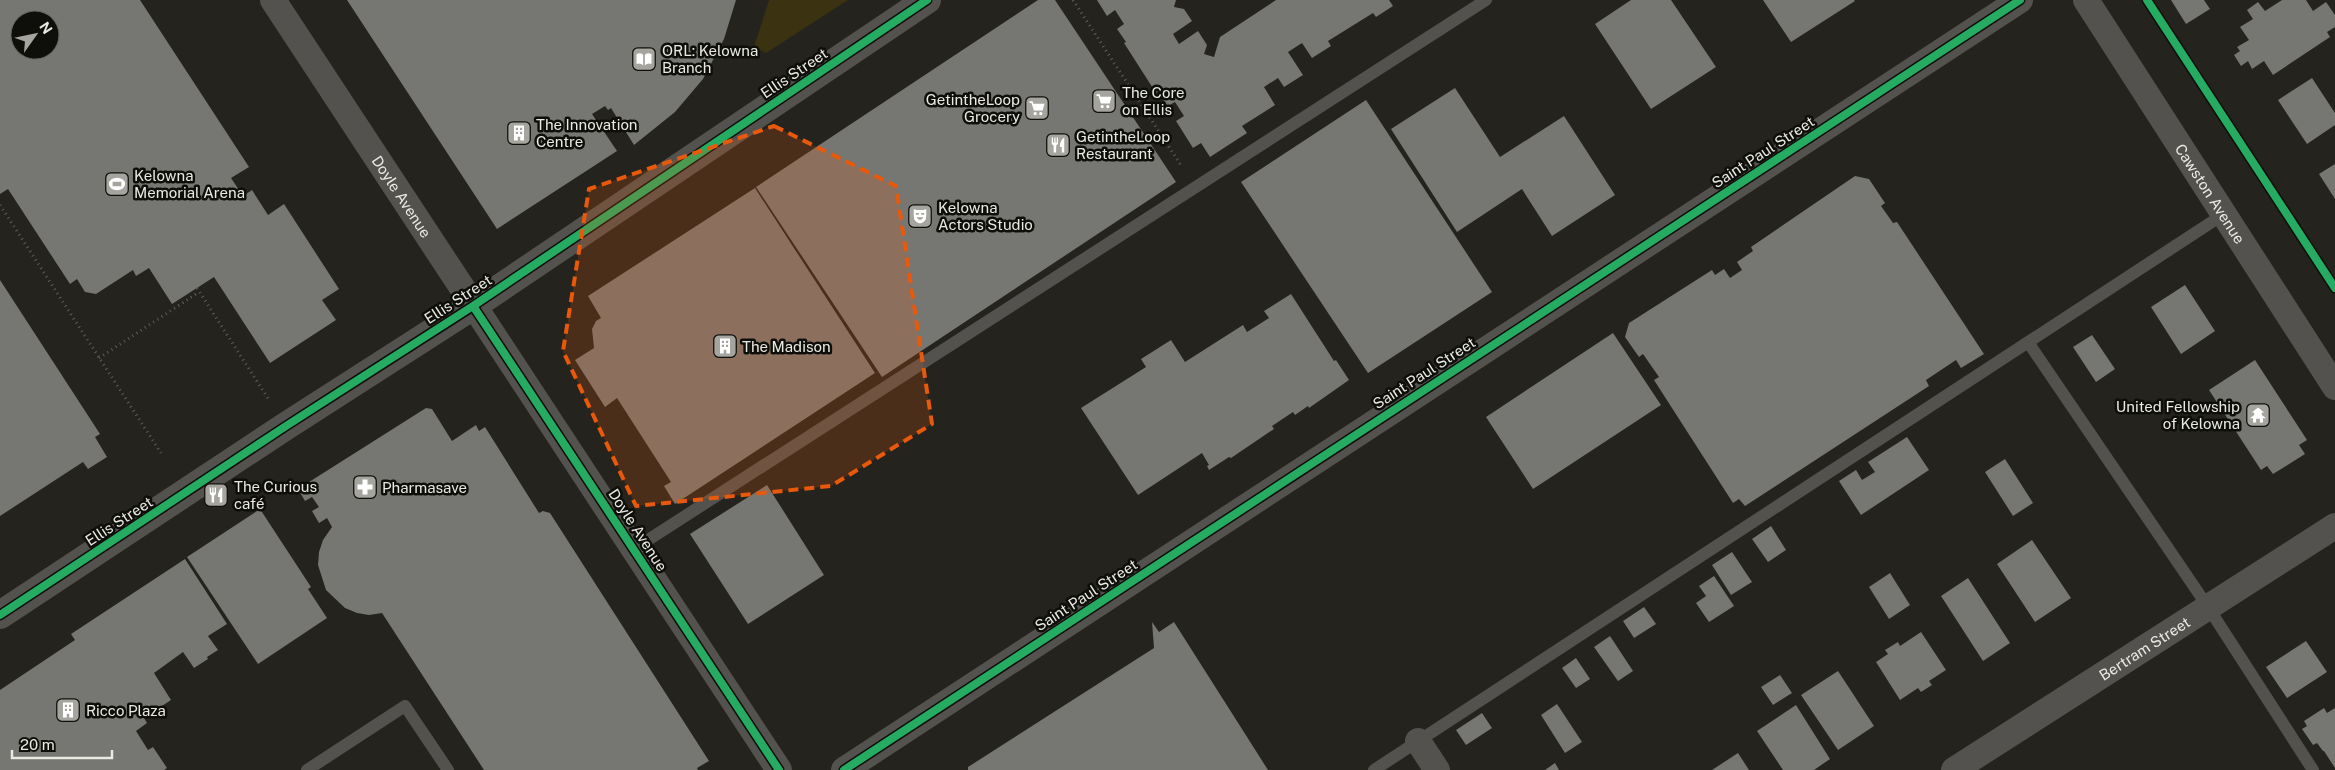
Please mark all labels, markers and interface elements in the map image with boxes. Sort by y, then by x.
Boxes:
north arrow [10,10,60,60]
text: N [36,19,56,37]
place label: ORL: Kelowna Branch [662,42,758,76]
street label: Ellis Street [757,44,831,101]
library icon: ORL: Kelowna Branch [631,46,657,72]
place label: The Core on Ellis [1122,84,1185,118]
supermarket icon: The Core on Ellis [1091,88,1117,114]
place label: GetintheLoop Grocery [926,91,1020,125]
supermarket icon: GetintheLoop Grocery [1024,95,1050,121]
street label: Saint Paul Street [1709,113,1817,191]
place label: The Innovation Centre [536,116,638,150]
building icon: The Innovation Centre [506,120,532,146]
place label: GetintheLoop Restaurant [1076,128,1170,162]
restaurant icon: GetintheLoop Restaurant [1045,132,1071,158]
street label: Cawston Avenue [2172,140,2249,246]
street label: Doyle Avenue [369,152,435,241]
place label: Kelowna Memorial Arena [134,167,245,201]
sports icon: Kelowna Memorial Arena [104,171,130,197]
place label: Kelowna Actors Studio [938,199,1033,233]
theatre icon: Kelowna Actors Studio [907,203,933,229]
street label: Ellis Street [421,271,495,327]
building icon: The Madison [712,333,738,359]
street label: Saint Paul Street [1370,334,1478,412]
place label: The Madison [742,338,831,355]
place label: United Fellowship of Kelowna [2116,398,2240,432]
temple icon: United Fellowship of Kelowna [2245,402,2271,428]
pharmacy icon: Pharmasave [352,474,378,500]
place label: The Curious café [234,478,317,512]
place label: Pharmasave [382,479,467,496]
restaurant icon: The Curious café [203,482,229,508]
street label: Doyle Avenue [605,486,671,574]
street label: Ellis Street [82,493,156,549]
street label: Saint Paul Street [1032,556,1140,634]
street label: Bertram Street [2096,613,2193,683]
building icon: Ricco Plaza [55,697,81,723]
place label: Ricco Plaza [86,702,166,719]
scale bar [12,728,112,760]
text: 20 m [20,736,55,753]

